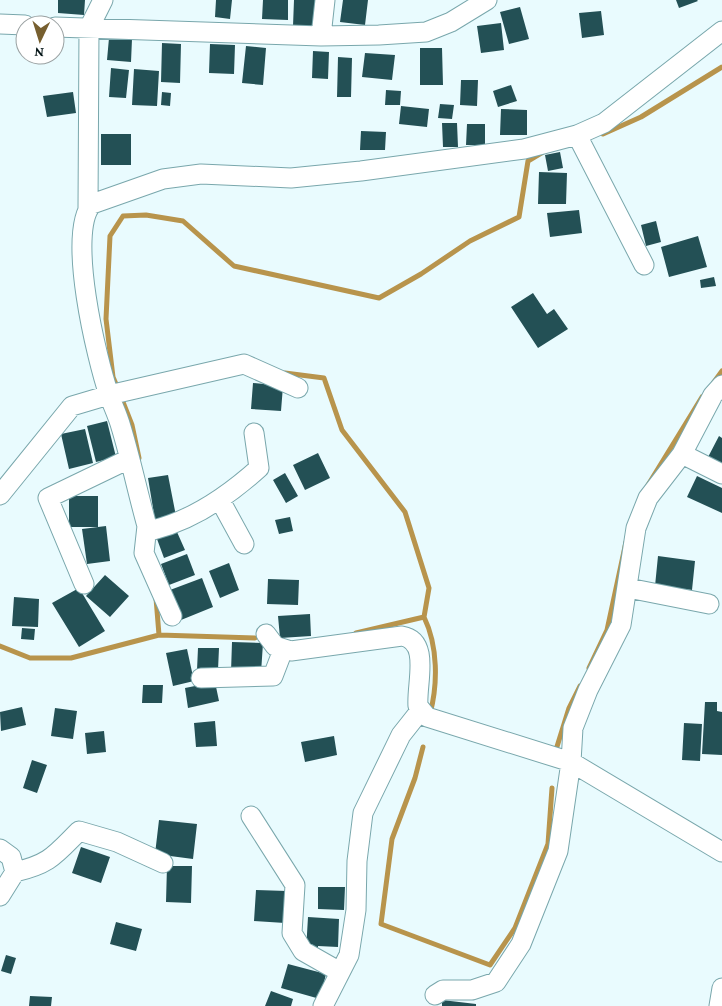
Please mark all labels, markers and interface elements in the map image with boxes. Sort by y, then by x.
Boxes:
north arrow [15,15,65,65]
text: N [33,45,44,61]

